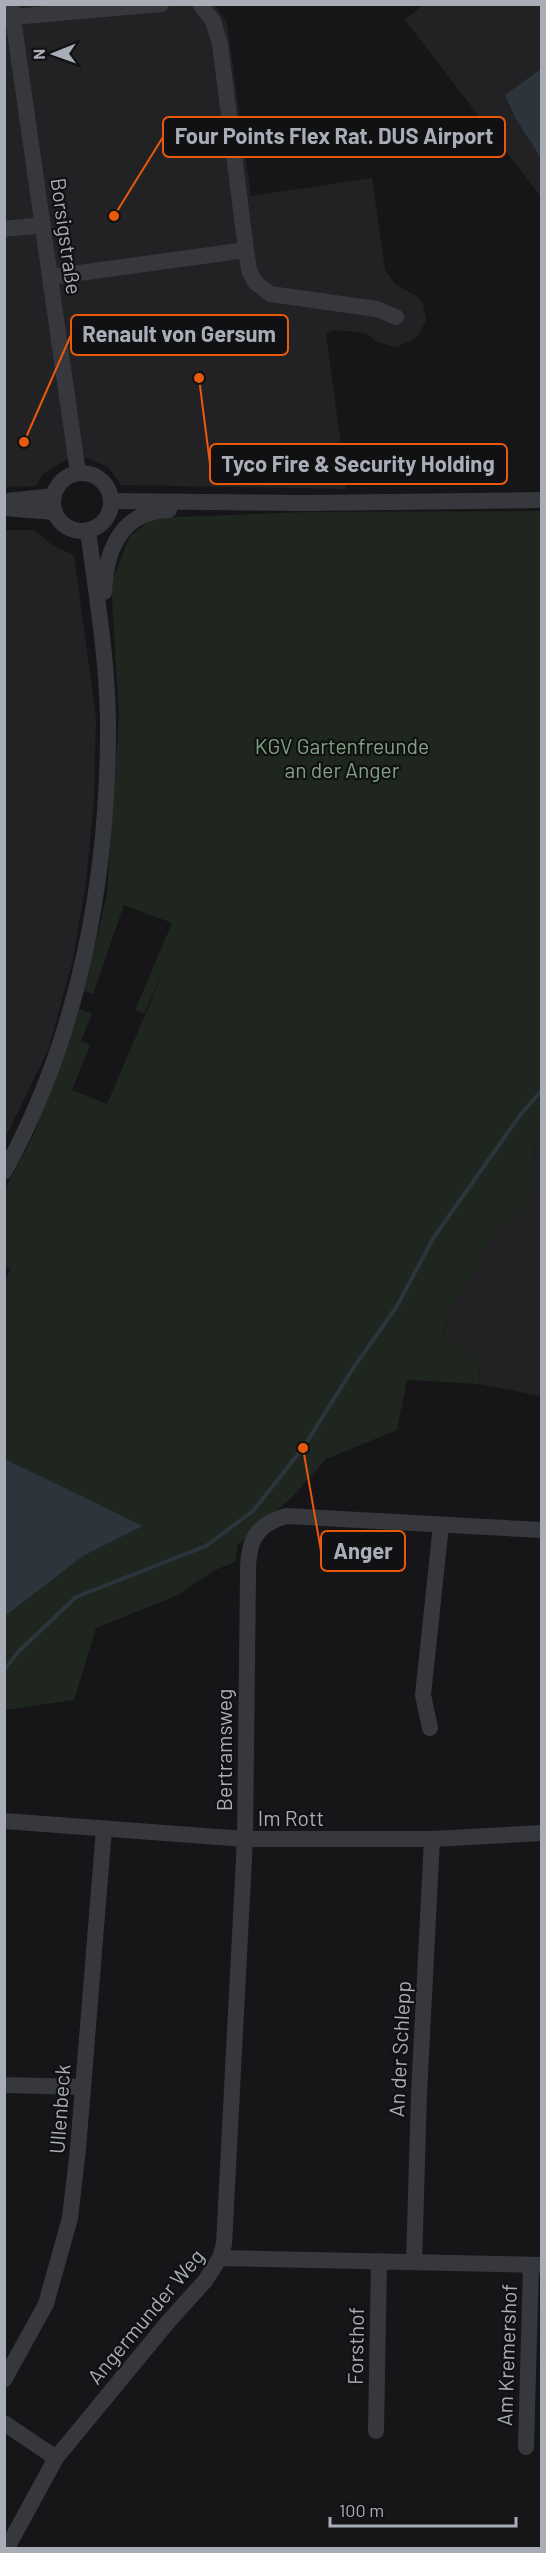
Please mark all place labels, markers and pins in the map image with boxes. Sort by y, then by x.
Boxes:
callout: Four Points Flex Rat. DUS Airport [163,117,505,157]
callout: Renault von Gersum [71,315,288,355]
callout: Tyco Fire & Security Holding [210,444,507,484]
callout: Anger [321,1531,405,1571]

